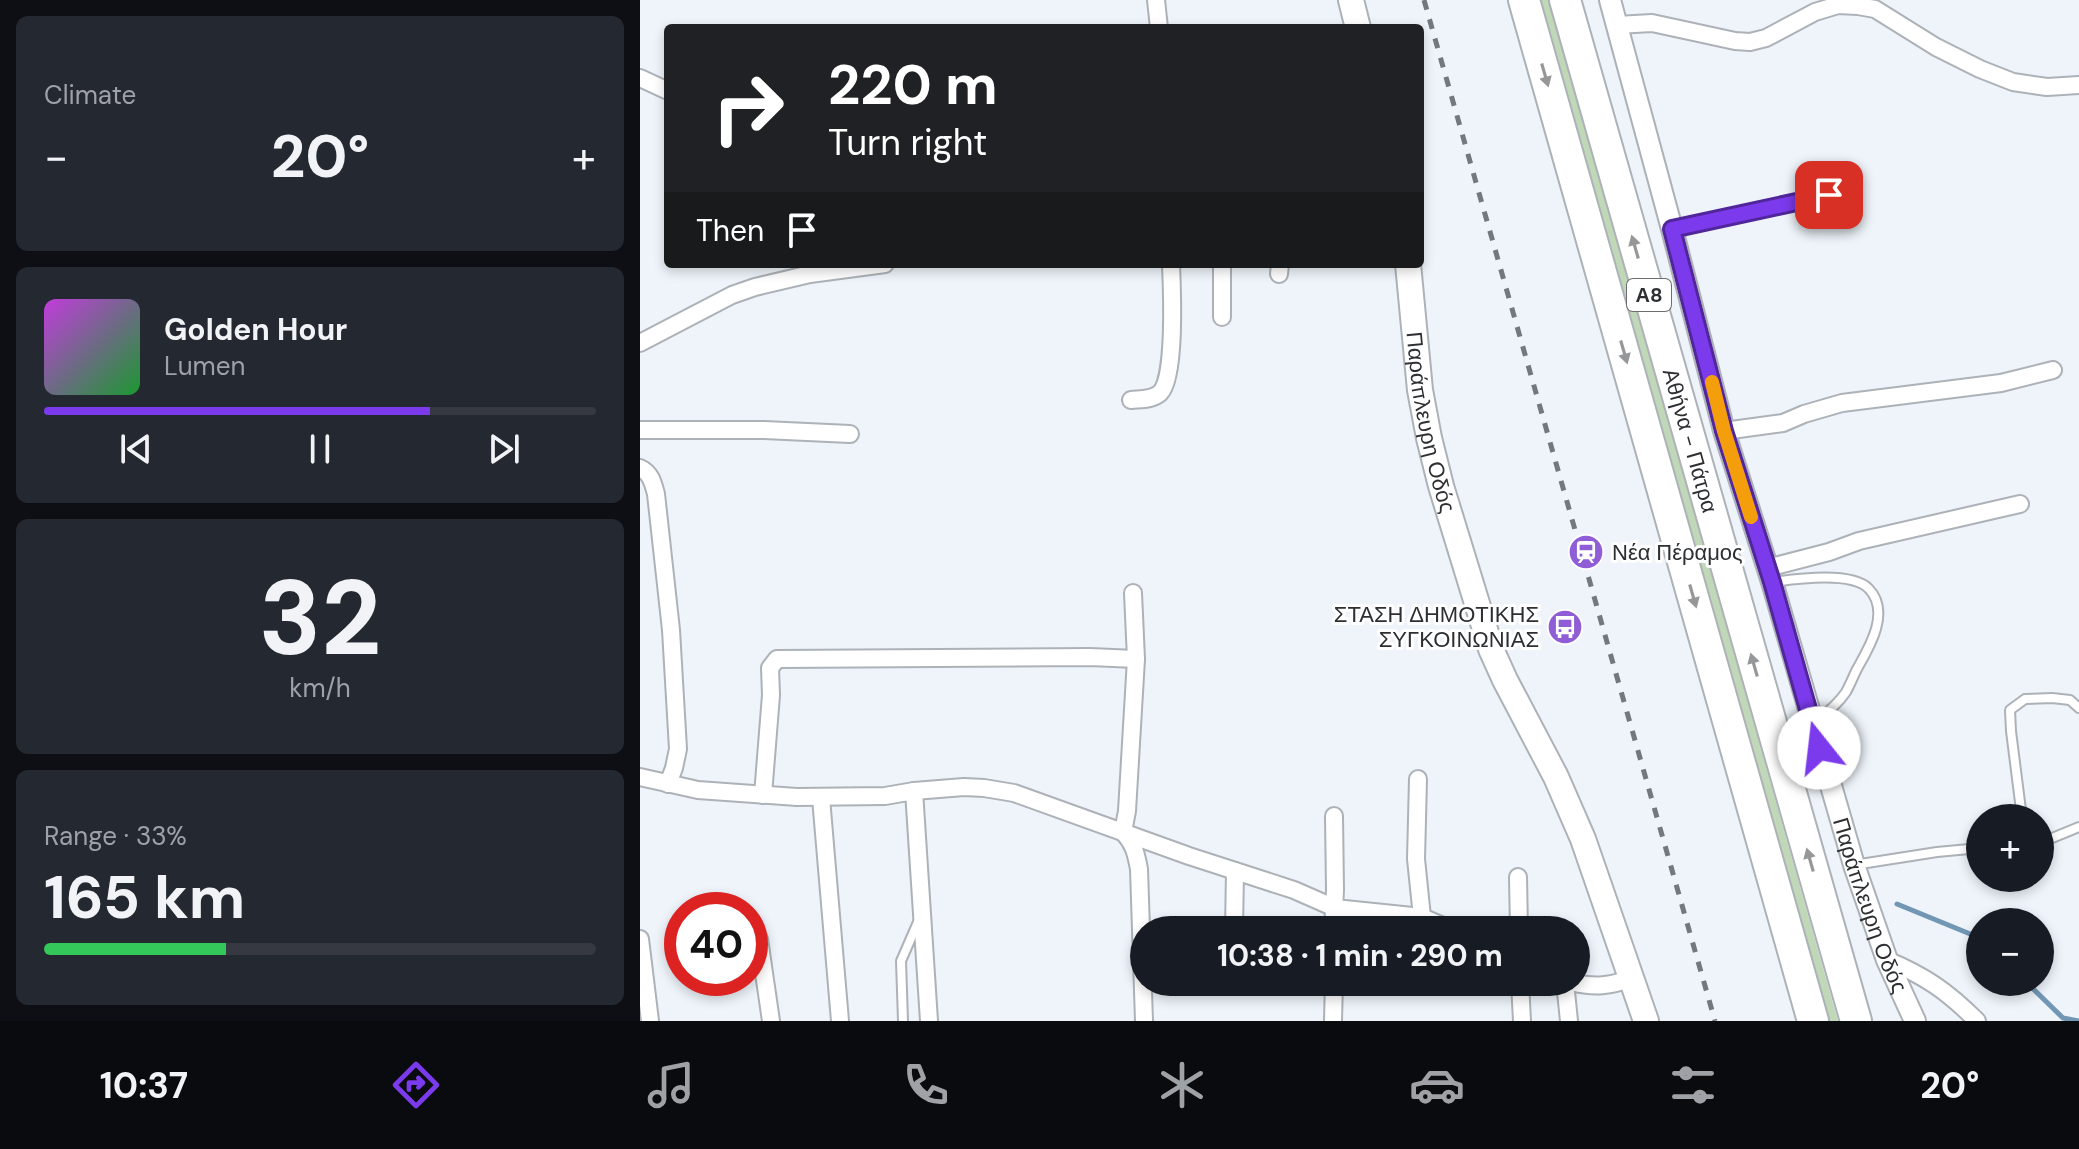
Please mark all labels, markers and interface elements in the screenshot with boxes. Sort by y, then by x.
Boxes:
text: 220 m [828,48,998,121]
icon: right [696,56,800,160]
one-way arrow [1539,64,1552,88]
text: Climate [44,78,136,112]
text: 20° [271,117,369,196]
text: Turn right [828,119,987,166]
text: − [44,128,68,186]
text: + [572,128,596,186]
pin [1795,161,1863,229]
icon: arrive [1807,173,1851,217]
icon: arrive [780,208,824,252]
text: Then [696,211,764,250]
one-way arrow [1629,234,1641,259]
road number: Α8 [1627,279,1671,311]
text: Golden Hour [164,310,347,349]
street label: Παράπλευρη Οδός [1400,330,1463,516]
one-way arrow [1618,340,1630,365]
text: Lumen [164,349,245,383]
street label: Αθήνα - Πάτρα [1656,365,1725,516]
icon: previous [114,427,158,471]
icon: pause [298,427,342,471]
icon: next [482,427,526,471]
station icon: Νέα Πέραμος [1567,533,1605,571]
place label: Νέα Πέραμος [1612,538,1743,567]
text: 32 [259,551,381,686]
one-way arrow [1687,584,1700,608]
place label: ΣΤΑΣΗ ΔΗΜΟΤΙΚΗΣ ΣΥΓΚΟΙΝΩΝΙΑΣ [1334,600,1539,654]
bus stop icon: ΣΤΑΣΗ ΔΗΜΟΤΙΚΗΣ ΣΥΓΚΟΙΝΩΝΙΑΣ [1546,608,1584,646]
one-way arrow [1747,652,1760,676]
text: km/h [289,671,351,705]
position arrow [1777,706,1861,790]
map controls [1966,804,2054,996]
button: + [1966,804,2054,892]
street label: Παράπλευρη Οδός [1826,814,1915,997]
text: Range · 33% [44,819,187,853]
one-way arrow [1803,848,1816,872]
text: 165 km [44,858,245,937]
speed limit sign: 40 [664,892,768,996]
button: − [1966,908,2054,996]
text: 10:38 · 1 min · 290 m [1217,936,1503,975]
icon: directions [388,1057,444,1113]
icon: music [643,1057,699,1113]
icon: phone [898,1057,954,1113]
icon: climate [1154,1057,1210,1113]
icon: car [1409,1057,1465,1113]
icon: filters [1665,1057,1721,1113]
text: 10:37 [100,1062,188,1109]
text: 20° [1920,1062,1979,1109]

